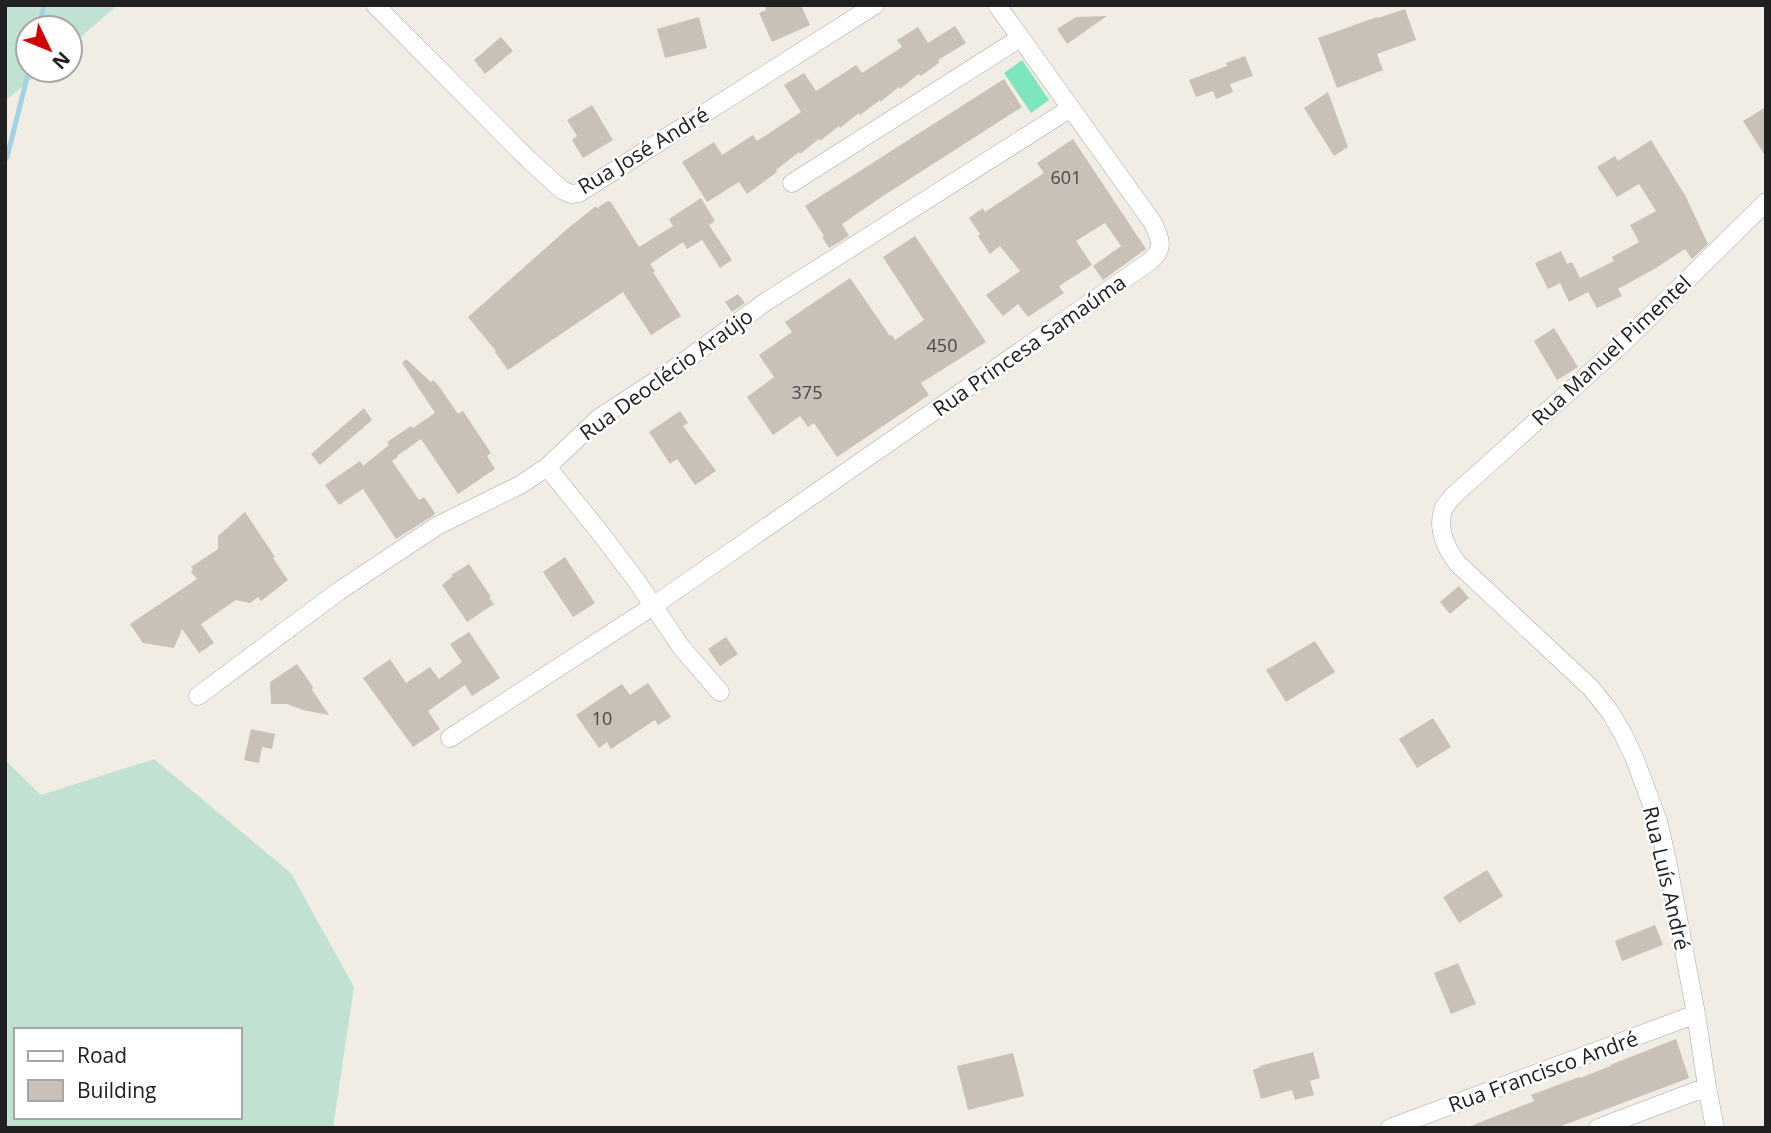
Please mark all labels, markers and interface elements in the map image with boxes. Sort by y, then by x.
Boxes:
north arrow [14,14,84,84]
text: N [47,46,76,75]
street label: Rua José André [572,100,714,200]
house number: 601 [1051,165,1081,189]
street label: Rua Princesa Samaúma [927,268,1131,422]
street label: Rua Manuel Pimentel [1525,269,1697,431]
street label: Rua Deoclécio Araújo [574,302,758,446]
house number: 450 [927,333,957,357]
house number: 375 [792,380,822,404]
house number: 10 [592,706,612,730]
street label: Rua Luís André [1637,803,1697,953]
street label: Rua Francisco André [1444,1024,1642,1118]
legend [14,1028,242,1119]
text: Road [77,1041,127,1069]
text: Building [77,1076,156,1104]

